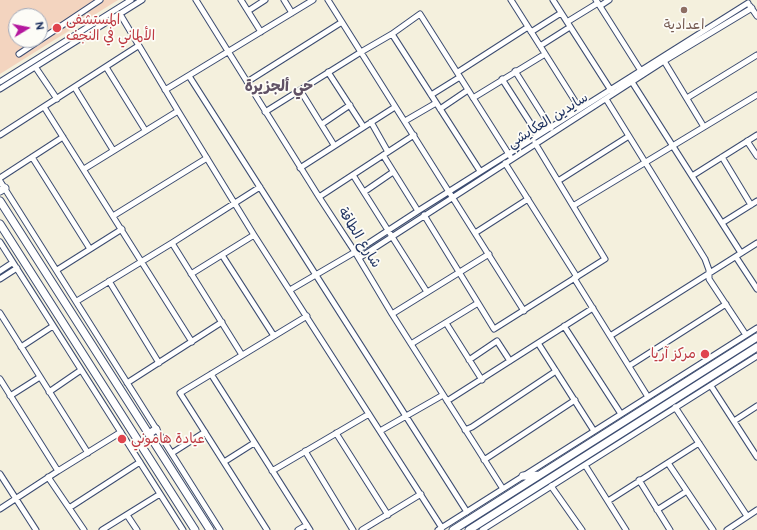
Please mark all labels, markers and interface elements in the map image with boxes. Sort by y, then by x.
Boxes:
marker: اعدادية [679,5,689,15]
north arrow [8,8,48,48]
place label: المستشفى الألماني في النجف [66,12,155,44]
place label: اعدادية [664,17,704,33]
text: N [32,21,46,31]
marker: المستشفى الألماني في النجف [51,22,63,34]
district label: حي ألجزيرة [245,78,313,96]
street label: سايدين العكايشي [505,89,591,153]
street label: شارع الطاقة [334,205,384,271]
place label: مركز آريا [651,346,696,362]
marker: مركز آريا [699,348,711,360]
place label: عيادة هاموني [131,431,205,447]
marker: عيادة هاموني [116,433,128,445]

